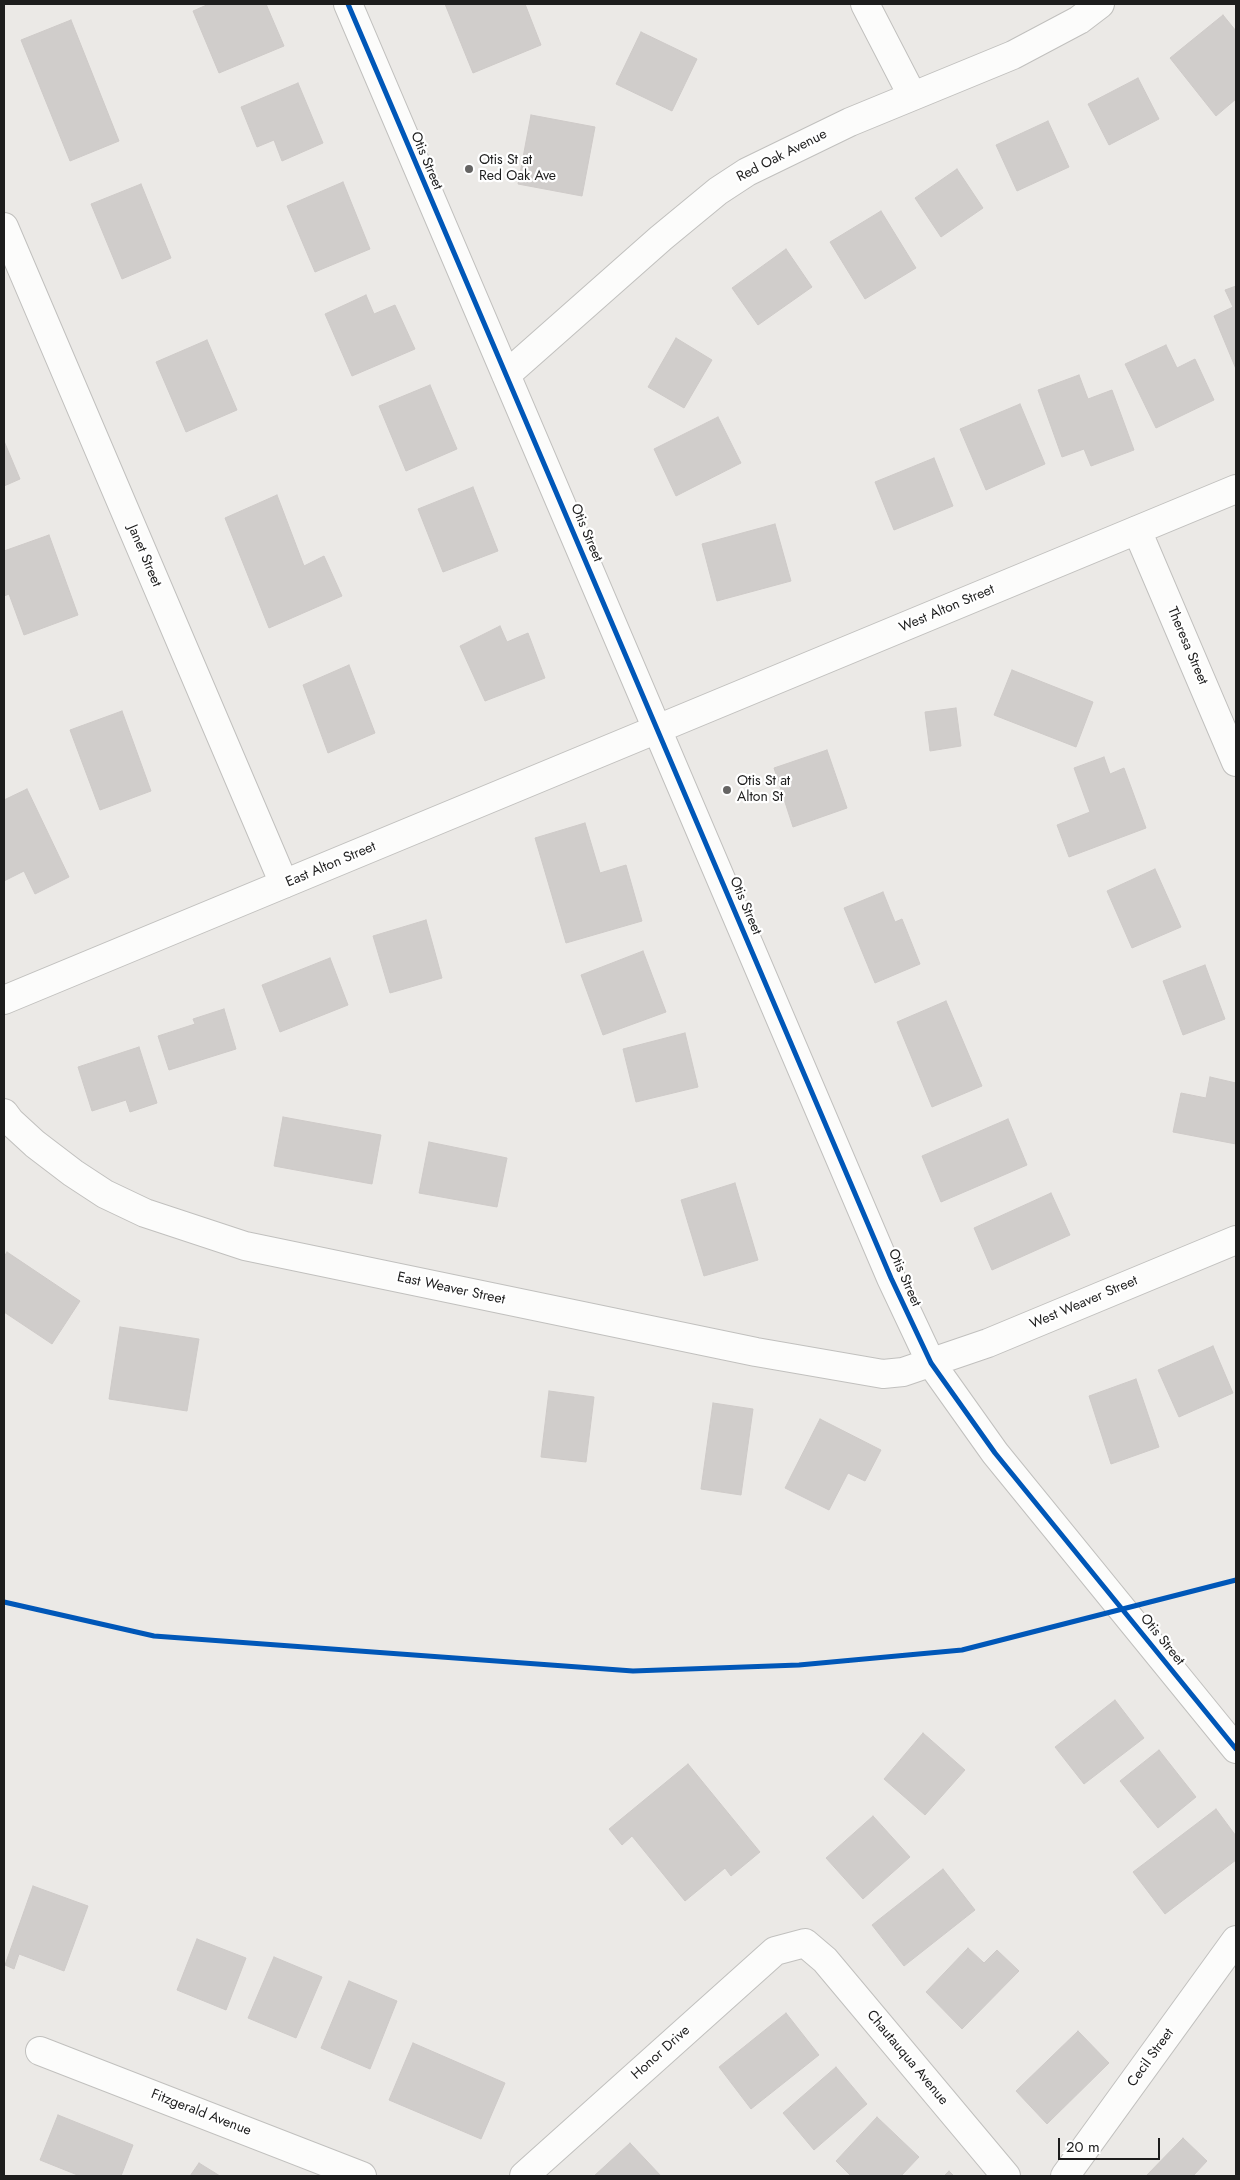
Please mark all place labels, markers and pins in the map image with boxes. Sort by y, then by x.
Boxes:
place label: Otis St at Red Oak Ave [479,153,556,186]
marker: Otis St at Red Oak Ave [463,163,475,175]
place label: Otis St at Alton St [737,774,790,806]
marker: Otis St at Alton St [721,784,733,796]

